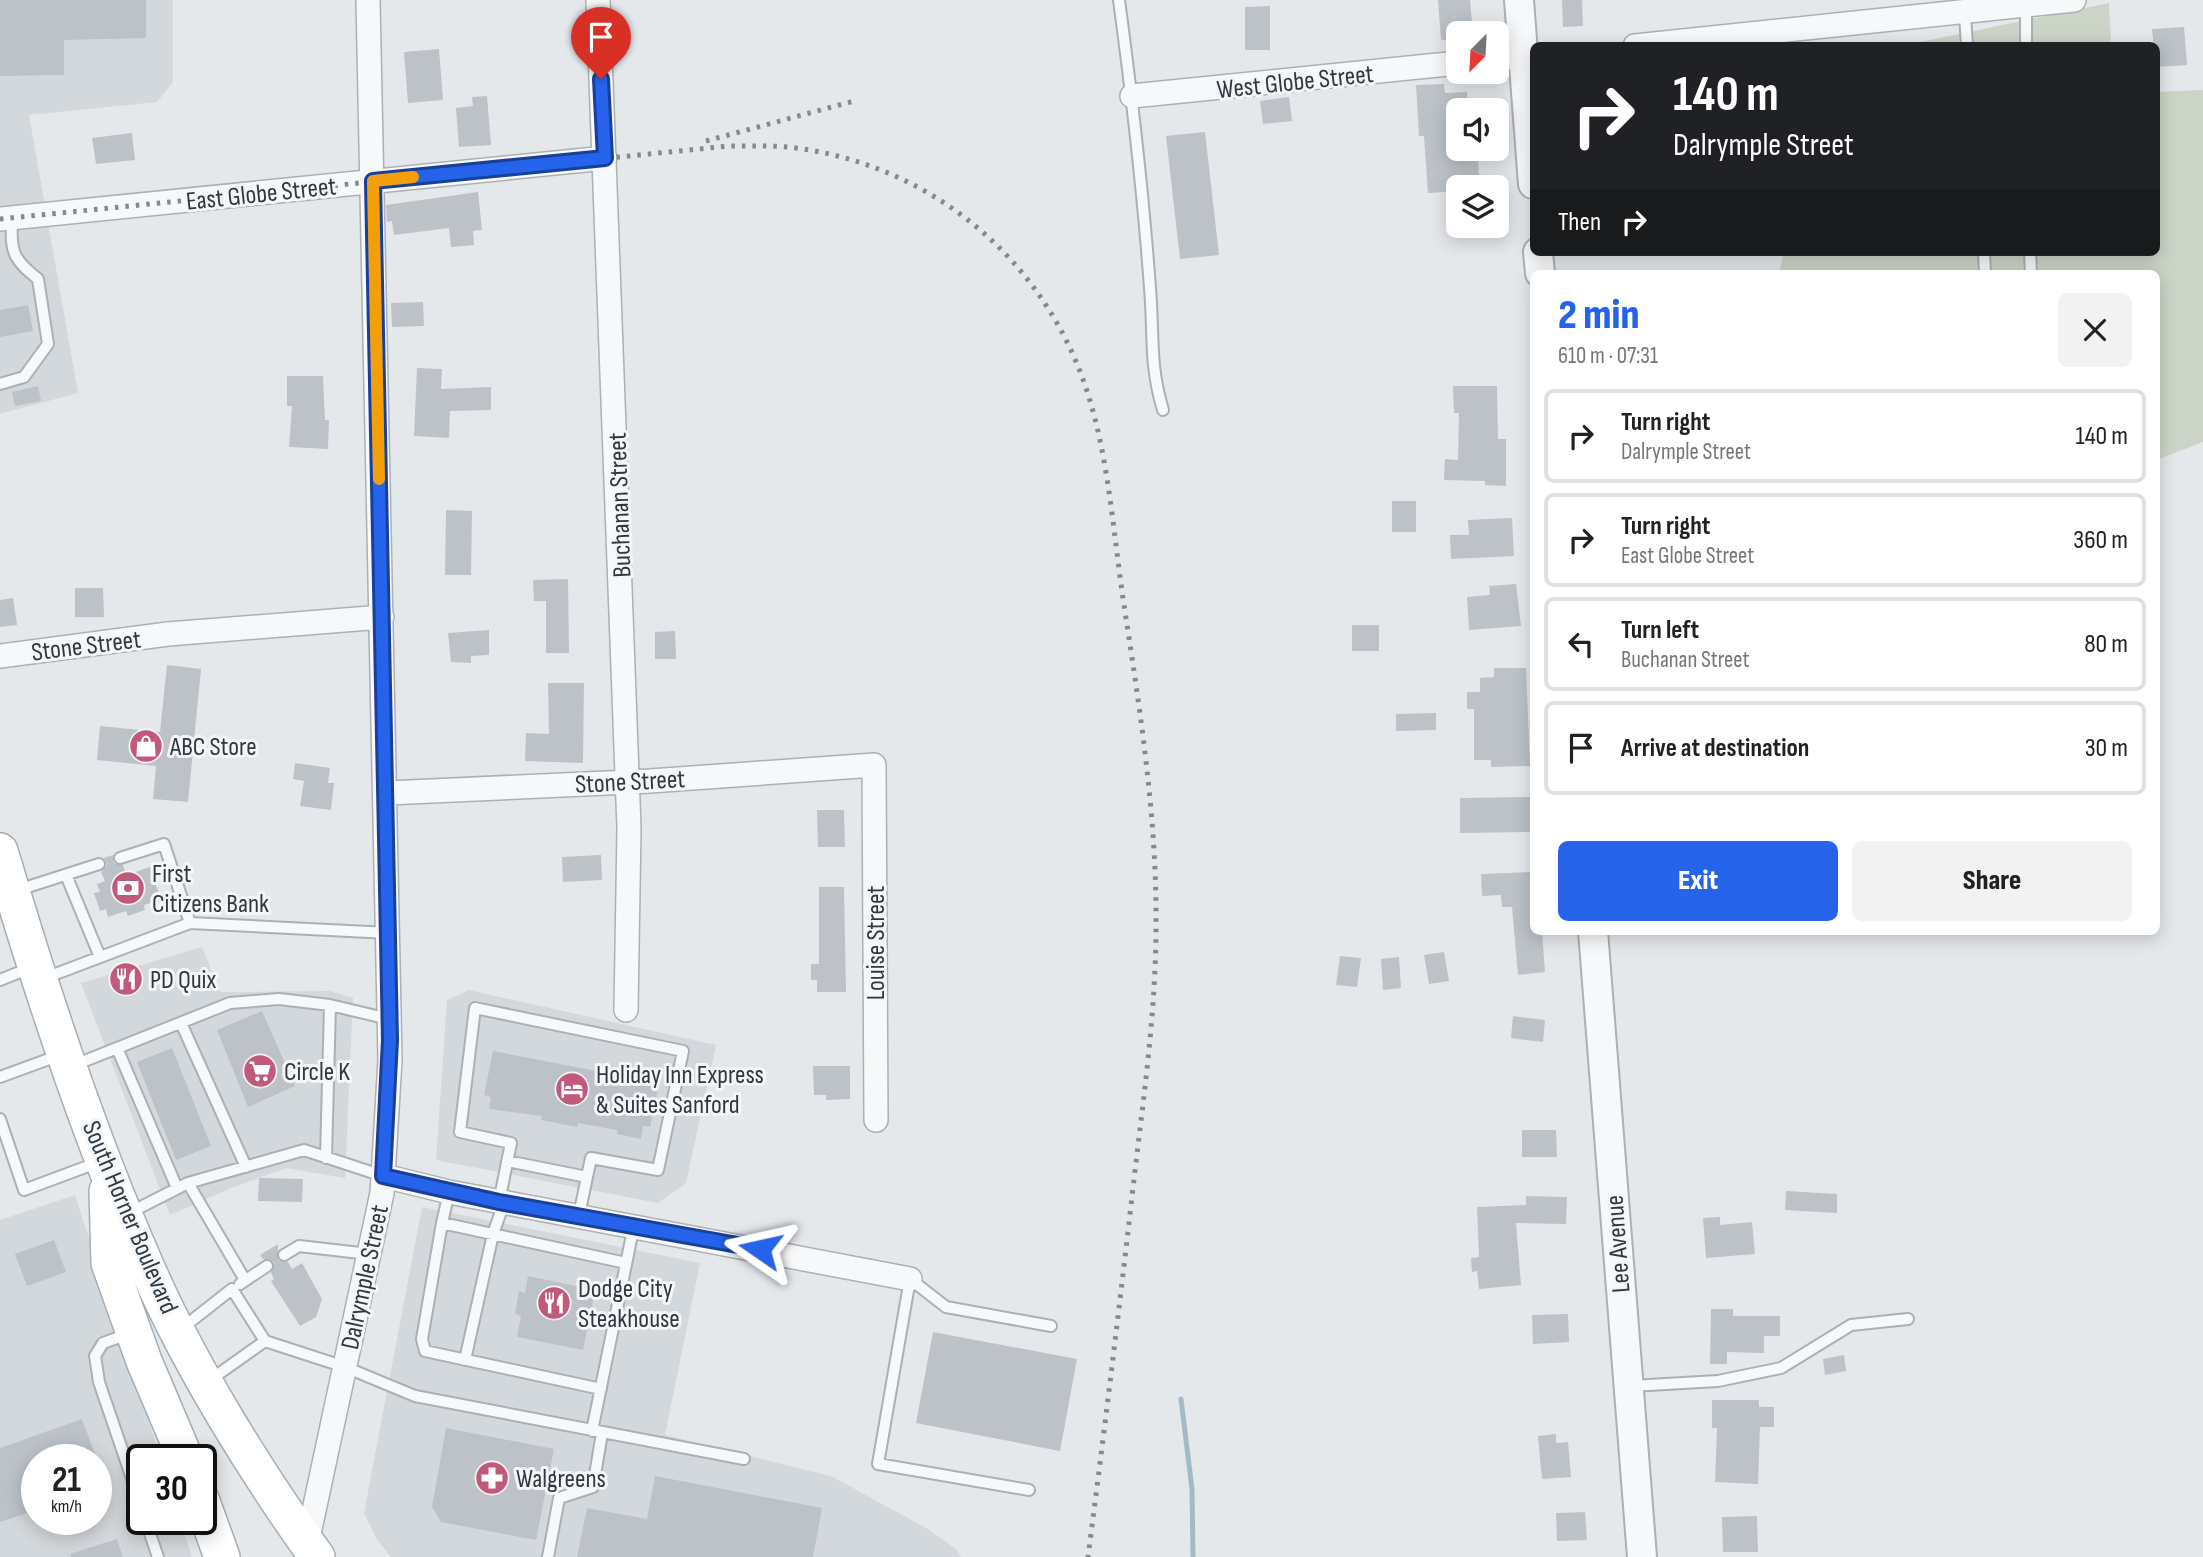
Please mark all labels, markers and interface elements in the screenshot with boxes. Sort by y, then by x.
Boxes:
pin [571,7,631,79]
icon: arrive [582,18,620,56]
north arrow [1446,21,1508,84]
map controls [1446,21,1509,238]
street label: West Globe Street [1215,59,1375,106]
text: 140 m [1673,66,1779,125]
icon: right [1558,70,1649,161]
button: sound [1446,98,1509,161]
text: Dalrymple Street [1673,126,1854,165]
street label: East Globe Street [185,171,338,218]
button: layers [1446,175,1509,238]
icon: right [1615,203,1653,241]
text: Then [1558,207,1601,238]
text: 2 min [1558,290,1639,341]
button: close [2058,293,2132,367]
text: 610 m · 07:31 [1558,342,1658,370]
text: Turn right [1621,407,1710,438]
icon: right [1562,417,1600,455]
text: 140 m [2076,421,2128,452]
street label: Buchanan Street [602,432,639,578]
text: Dalrymple Street [1621,438,1751,466]
text: Turn right [1621,511,1710,542]
icon: right [1562,521,1600,559]
text: 360 m [2073,525,2128,556]
text: East Globe Street [1621,542,1754,570]
text: Turn left [1621,615,1699,646]
street label: Stone Street [30,624,143,669]
icon: left [1562,625,1600,663]
text: 80 m [2084,629,2128,660]
text: Buchanan Street [1621,646,1749,674]
shop icon: ABC Store [127,727,165,765]
icon: arrive [1562,729,1600,767]
place label: ABC Store [169,732,257,763]
text: Arrive at destination [1621,733,1809,764]
text: 30 m [2085,733,2128,764]
street label: Stone Street [574,764,686,801]
button: Exit [1558,841,1838,921]
button: Share [1852,841,2132,921]
place label: First Citizens Bank [152,859,269,920]
bank icon: First Citizens Bank [109,869,147,907]
street label: Louise Street [861,886,892,1000]
restaurant icon: PD Quix [107,960,145,998]
place label: PD Quix [150,965,216,996]
supermarket icon: Circle K [241,1052,279,1090]
place label: Circle K [284,1057,350,1088]
place label: Holiday Inn Express & Suites Sanford [596,1060,764,1121]
hotel icon: Holiday Inn Express & Suites Sanford [553,1070,591,1108]
street label: South Horner Boulevard [75,1116,184,1319]
street label: Lee Avenue [1600,1194,1637,1294]
street label: Dalrymple Street [335,1202,396,1352]
position arrow [723,1212,797,1286]
place label: Dodge City Steakhouse [578,1274,680,1335]
restaurant icon: Dodge City Steakhouse [535,1284,573,1322]
speed limit sign: 30 [126,1444,217,1535]
text: 21 [52,1459,81,1502]
pharmacy icon: Walgreens [473,1459,511,1497]
place label: Walgreens [516,1464,606,1495]
text: km/h [51,1496,82,1517]

